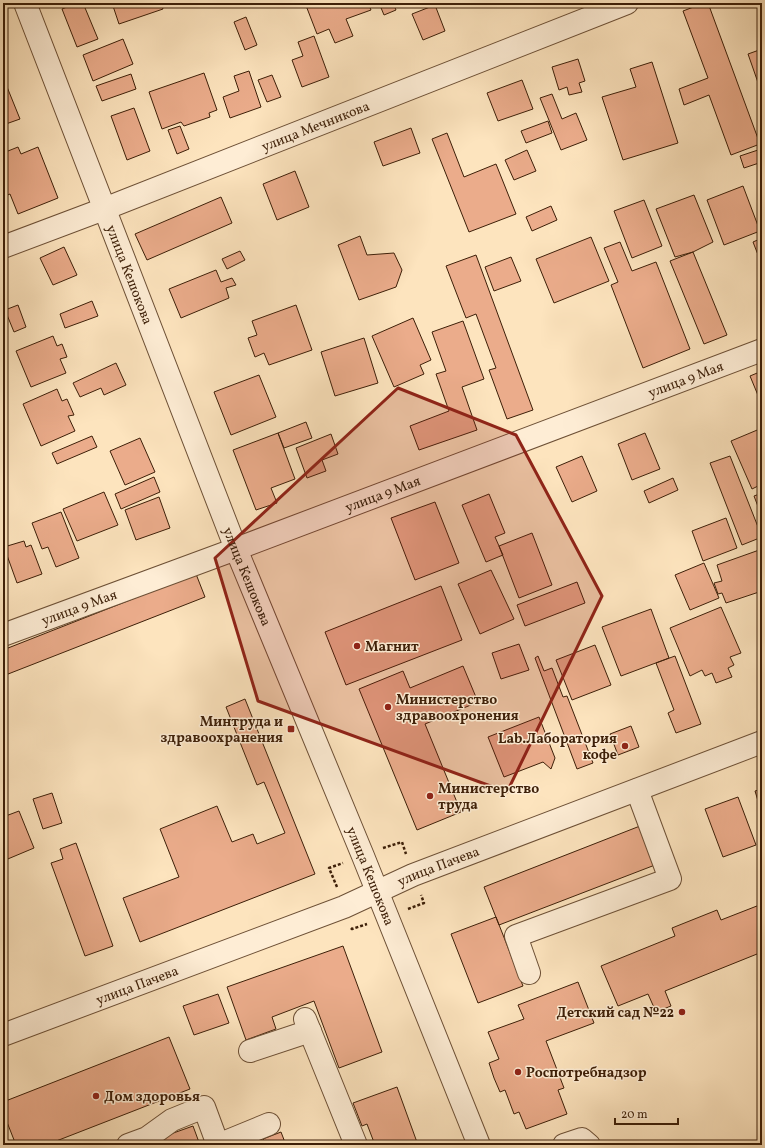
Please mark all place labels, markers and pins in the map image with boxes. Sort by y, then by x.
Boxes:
place label: Магнит [365,638,419,657]
marker: Магнит [352,641,362,651]
place label: Министерство здравоохронения [396,691,519,726]
marker: Министерство здравоохронения [383,702,393,712]
place label: Минтруда и здравоохранения [161,713,283,748]
marker: Минтруда и здравоохранения [286,724,296,734]
place label: Lab.Лаборатория кофе [498,730,617,765]
marker: Lab.Лаборатория кофе [620,741,630,751]
place label: Министерство труда [438,780,539,815]
marker: Министерство труда [425,791,435,801]
place label: Детский сад №22 [556,1004,674,1023]
marker: Детский сад №22 [677,1007,687,1017]
place label: Роспотребнадзор [526,1064,647,1083]
marker: Роспотребнадзор [513,1067,523,1077]
place label: Дом здоровья [104,1088,200,1107]
marker: Дом здоровья [91,1091,101,1101]

